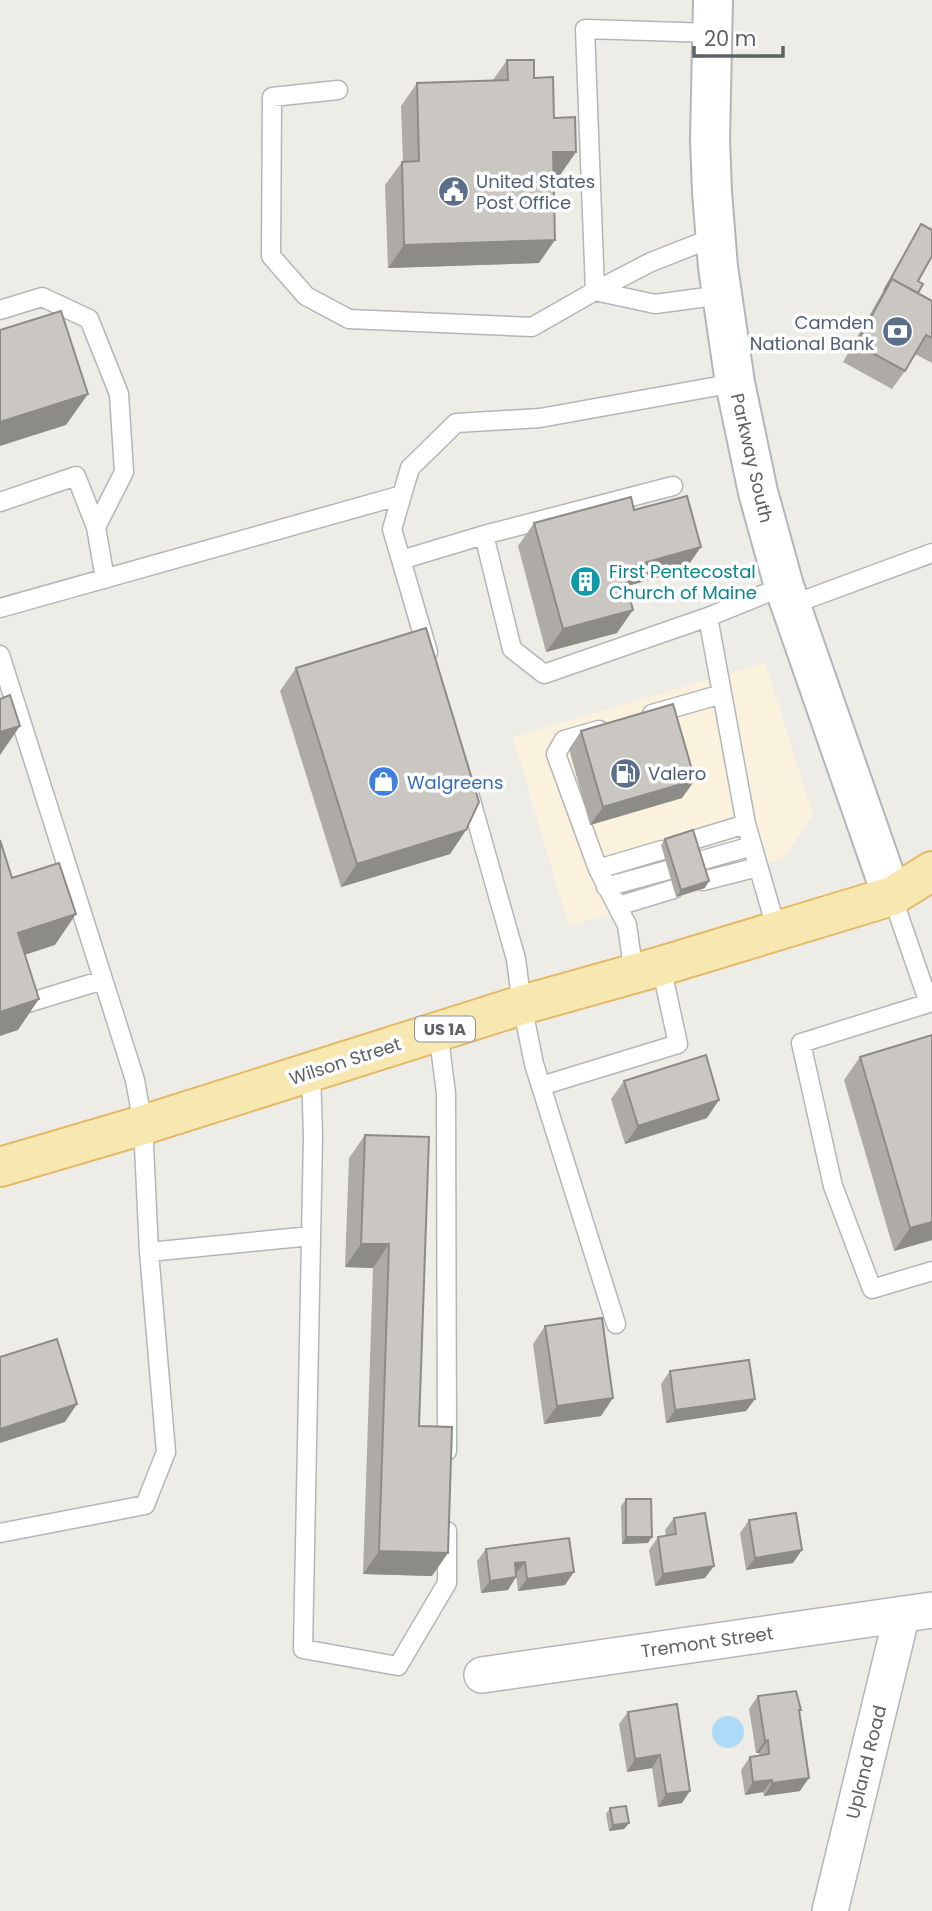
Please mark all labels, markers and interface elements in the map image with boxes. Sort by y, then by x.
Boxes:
scale bar [694,14,783,58]
text: 20 m [704,24,757,53]
place label: United States Post Office [476,169,595,215]
public building icon: United States Post Office [436,174,470,208]
place label: Camden National Bank [750,310,875,356]
bank icon: Camden National Bank [880,315,914,349]
street label: Parkway South [725,391,779,525]
place label: First Pentecostal Church of Maine [609,559,757,605]
building icon: First Pentecostal Church of Maine [569,564,603,598]
fuel station icon: Valero [608,756,642,790]
place label: Valero [648,761,706,786]
shop icon: Walgreens [367,765,401,799]
place label: Walgreens [407,770,503,795]
road number: US 1A [415,1016,475,1042]
street label: Wilson Street [286,1031,404,1091]
street label: Tremont Street [639,1620,775,1664]
street label: Upland Road [840,1703,892,1821]

